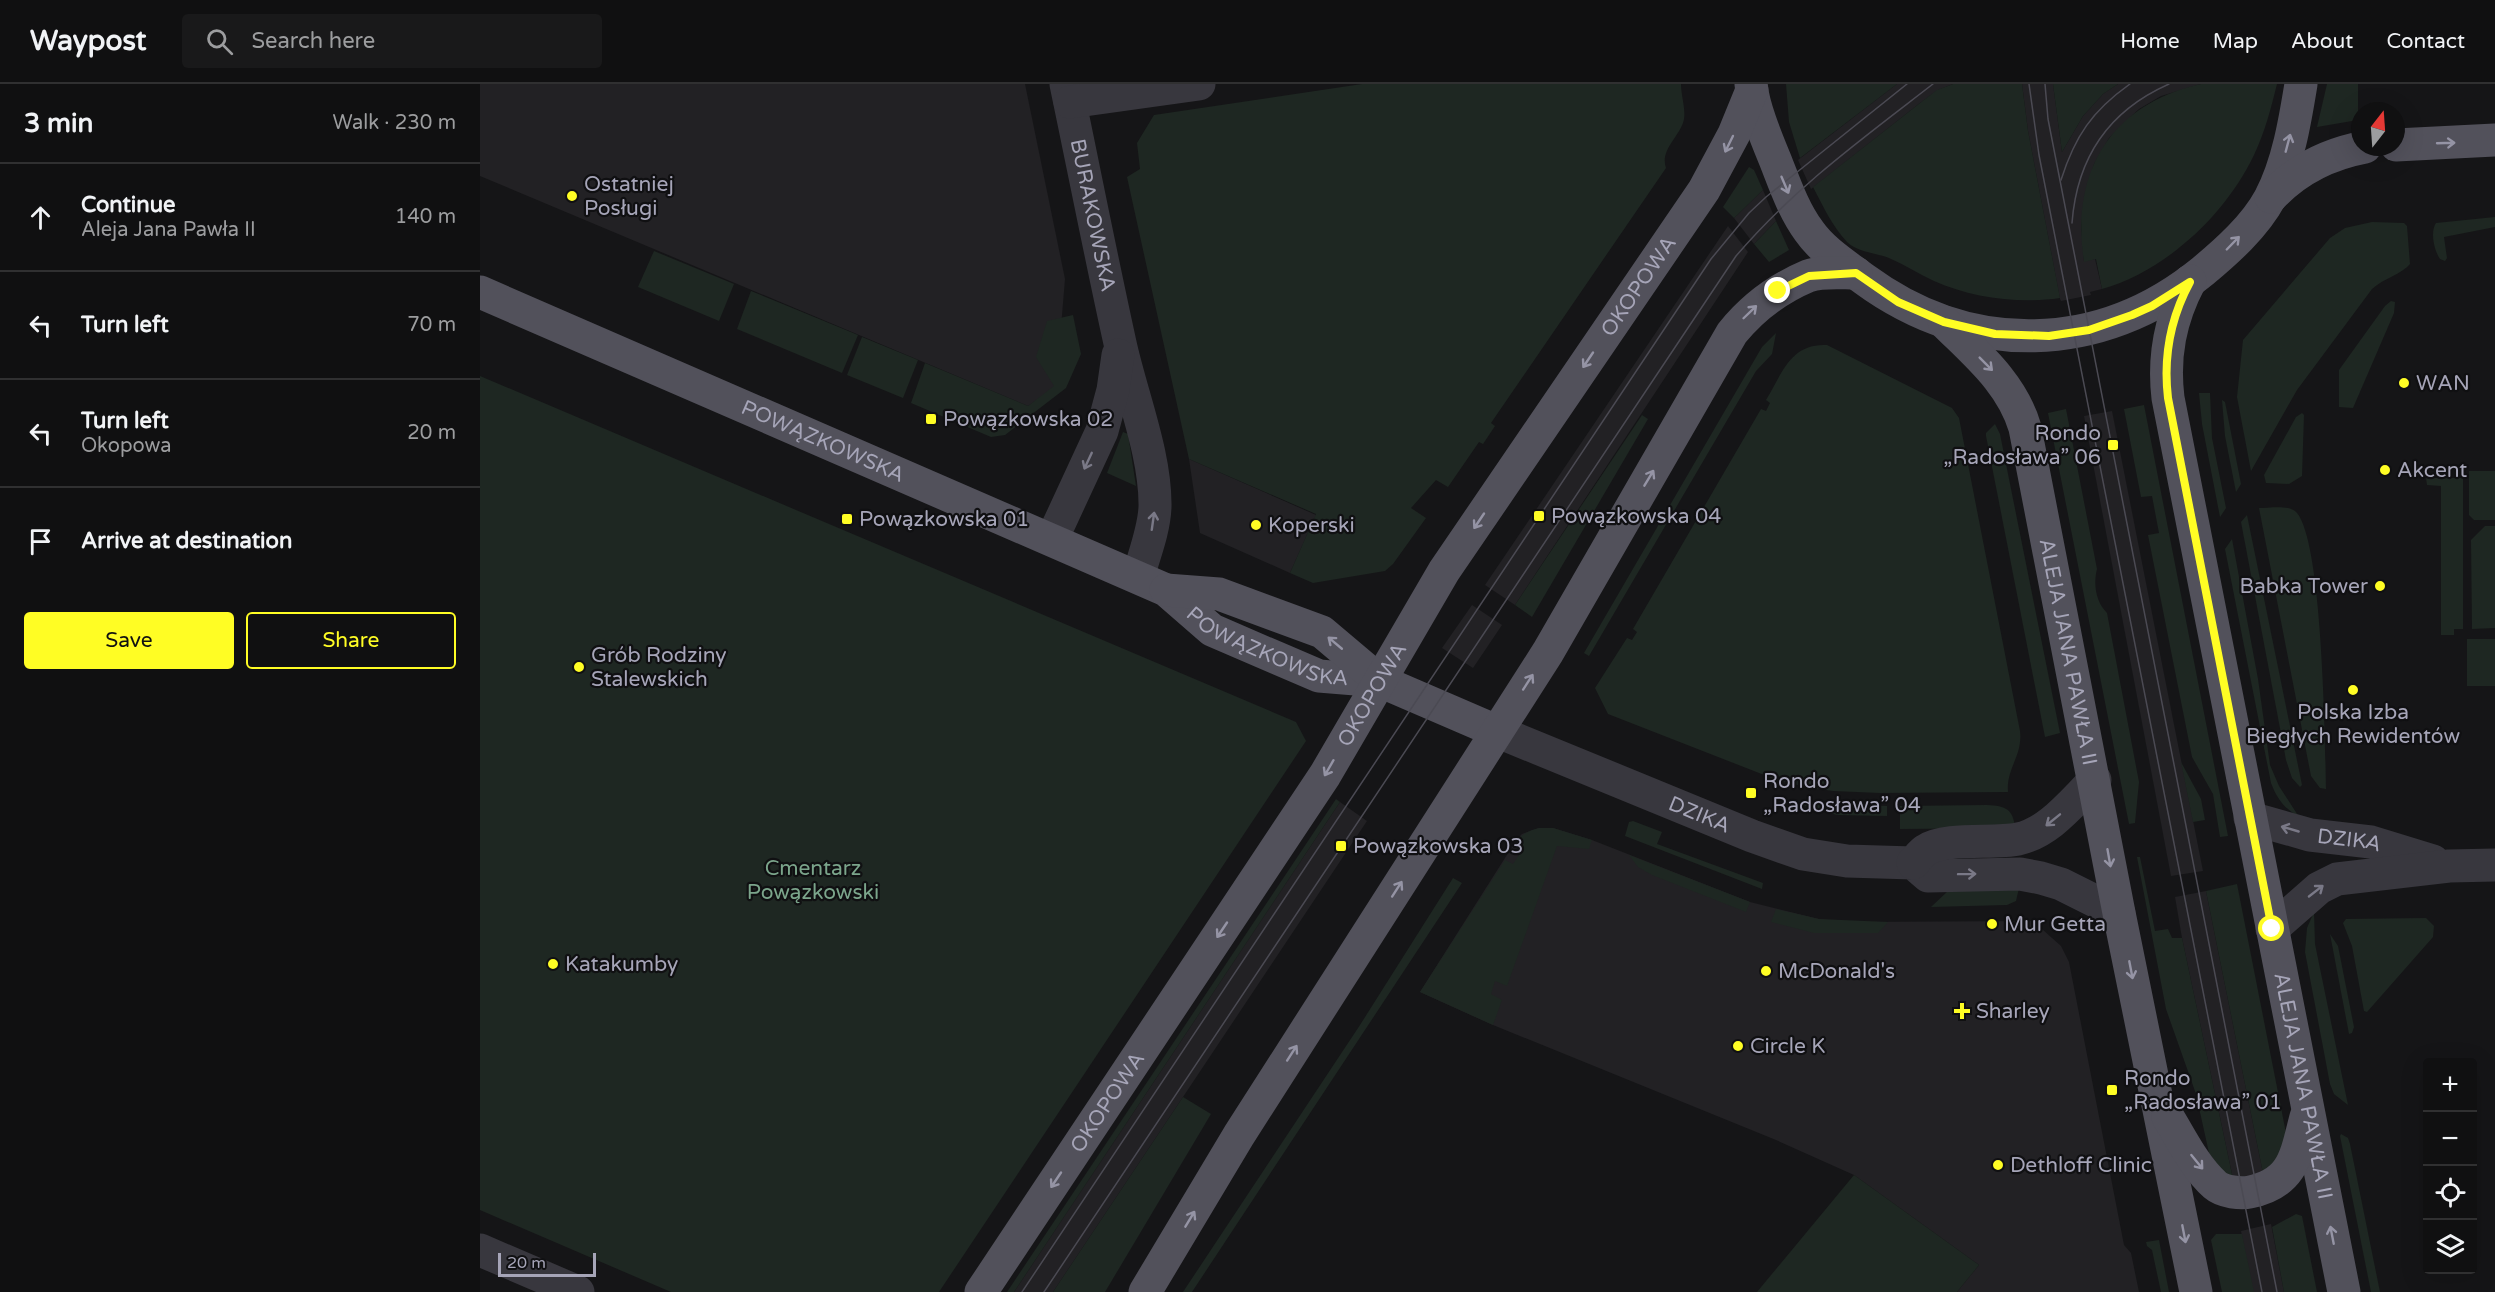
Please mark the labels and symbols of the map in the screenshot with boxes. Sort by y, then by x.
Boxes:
north arrow [2351,102,2405,156]
one-way arrow [2283,134,2295,153]
one-way arrow [1723,135,1735,153]
street label: BURAKOWSKA [1065,137,1121,294]
one-way arrow [2435,138,2455,149]
place label: Ostatniej Posługi [584,172,674,221]
one-way arrow [1780,175,1791,193]
marker: Ostatniej Posługi [565,189,579,203]
street label: OKOPOWA [1595,231,1681,341]
one-way arrow [2226,235,2240,250]
route end [1764,277,1790,303]
one-way arrow [1743,305,1758,320]
one-way arrow [1582,351,1595,368]
one-way arrow [1978,356,1993,371]
place label: WAN [2416,371,2470,396]
marker: WAN [2397,376,2411,390]
street label: POWĄZKOWSKA [738,395,909,487]
place label: Powązkowska 02 [943,407,1114,432]
marker: Powązkowska 02 [924,412,938,426]
place label: Rondo „Radosława” 06 [1943,421,2101,470]
marker: Rondo „Radosława” 06 [2106,438,2120,452]
one-way arrow [1081,452,1093,470]
place label: Akcent [2397,458,2467,483]
marker: Akcent [2378,463,2392,477]
one-way arrow [1643,470,1655,487]
place label: Powązkowska 04 [1551,504,1722,529]
place label: Powązkowska 01 [859,507,1030,532]
marker: Powązkowska 04 [1532,509,1546,523]
marker: Powązkowska 01 [840,512,854,526]
one-way arrow [1147,512,1158,531]
one-way arrow [1472,512,1484,529]
place label: Koperski [1268,513,1355,538]
marker: Koperski [1249,518,1263,532]
street label: ALEJA JANA PAWŁA II [2034,536,2103,767]
place label: Babka Tower [2239,574,2368,599]
marker: Babka Tower [2373,579,2387,593]
street label: POWĄZKOWSKA [1181,601,1349,691]
one-way arrow [1328,636,1343,650]
street label: OKOPOWA [1332,638,1412,751]
place label: Grób Rodziny Stalewskich [591,643,727,692]
marker: Grób Rodziny Stalewskich [572,660,586,674]
one-way arrow [1522,674,1534,691]
marker: Polska Izba Biegłych Rewidentów [2346,683,2360,697]
place label: Polska Izba Biegłych Rewidentów [2246,700,2460,749]
one-way arrow [1323,759,1335,776]
place label: Rondo „Radosława” 04 [1763,769,1921,818]
marker: Rondo „Radosława” 04 [1744,786,1758,800]
street label: DZIKA [1665,791,1734,838]
one-way arrow [2045,814,2061,827]
one-way arrow [2281,823,2300,834]
street label: DZIKA [2316,823,2385,857]
place label: Powązkowska 03 [1353,834,1524,859]
marker: Powązkowska 03 [1334,839,1348,853]
one-way arrow [2104,848,2115,868]
park label: Cmentarz Powązkowski [747,856,879,905]
one-way arrow [1956,868,1976,880]
one-way arrow [1392,881,1404,898]
one-way arrow [2308,885,2324,898]
place label: Mur Getta [2004,912,2106,937]
route start [2258,915,2284,941]
marker: Mur Getta [1985,917,1999,931]
one-way arrow [1216,921,1228,938]
place label: Katakumby [565,952,678,977]
marker: Katakumby [546,957,560,971]
place label: McDonald's [1778,959,1895,984]
one-way arrow [2125,960,2137,979]
marker: McDonald's [1759,964,1773,978]
street label: ALEJA JANA PAWŁA II [2269,970,2338,1201]
place label: Sharley [1976,999,2050,1024]
marker: Sharley [1953,1002,1971,1020]
place label: Circle K [1750,1034,1825,1059]
marker: Circle K [1731,1039,1745,1053]
one-way arrow [1286,1045,1298,1062]
street label: OKOPOWA [1065,1047,1150,1157]
place label: Rondo „Radosława” 01 [2124,1066,2282,1115]
marker: Rondo „Radosława” 01 [2105,1083,2119,1097]
place label: Dethloff Clinic [2010,1153,2152,1178]
one-way arrow [2191,1154,2204,1170]
marker: Dethloff Clinic [1991,1158,2005,1172]
one-way arrow [1049,1171,1061,1188]
one-way arrow [1184,1211,1196,1228]
one-way arrow [2179,1223,2190,1243]
one-way arrow [2326,1225,2337,1245]
scale bar [498,1250,596,1278]

